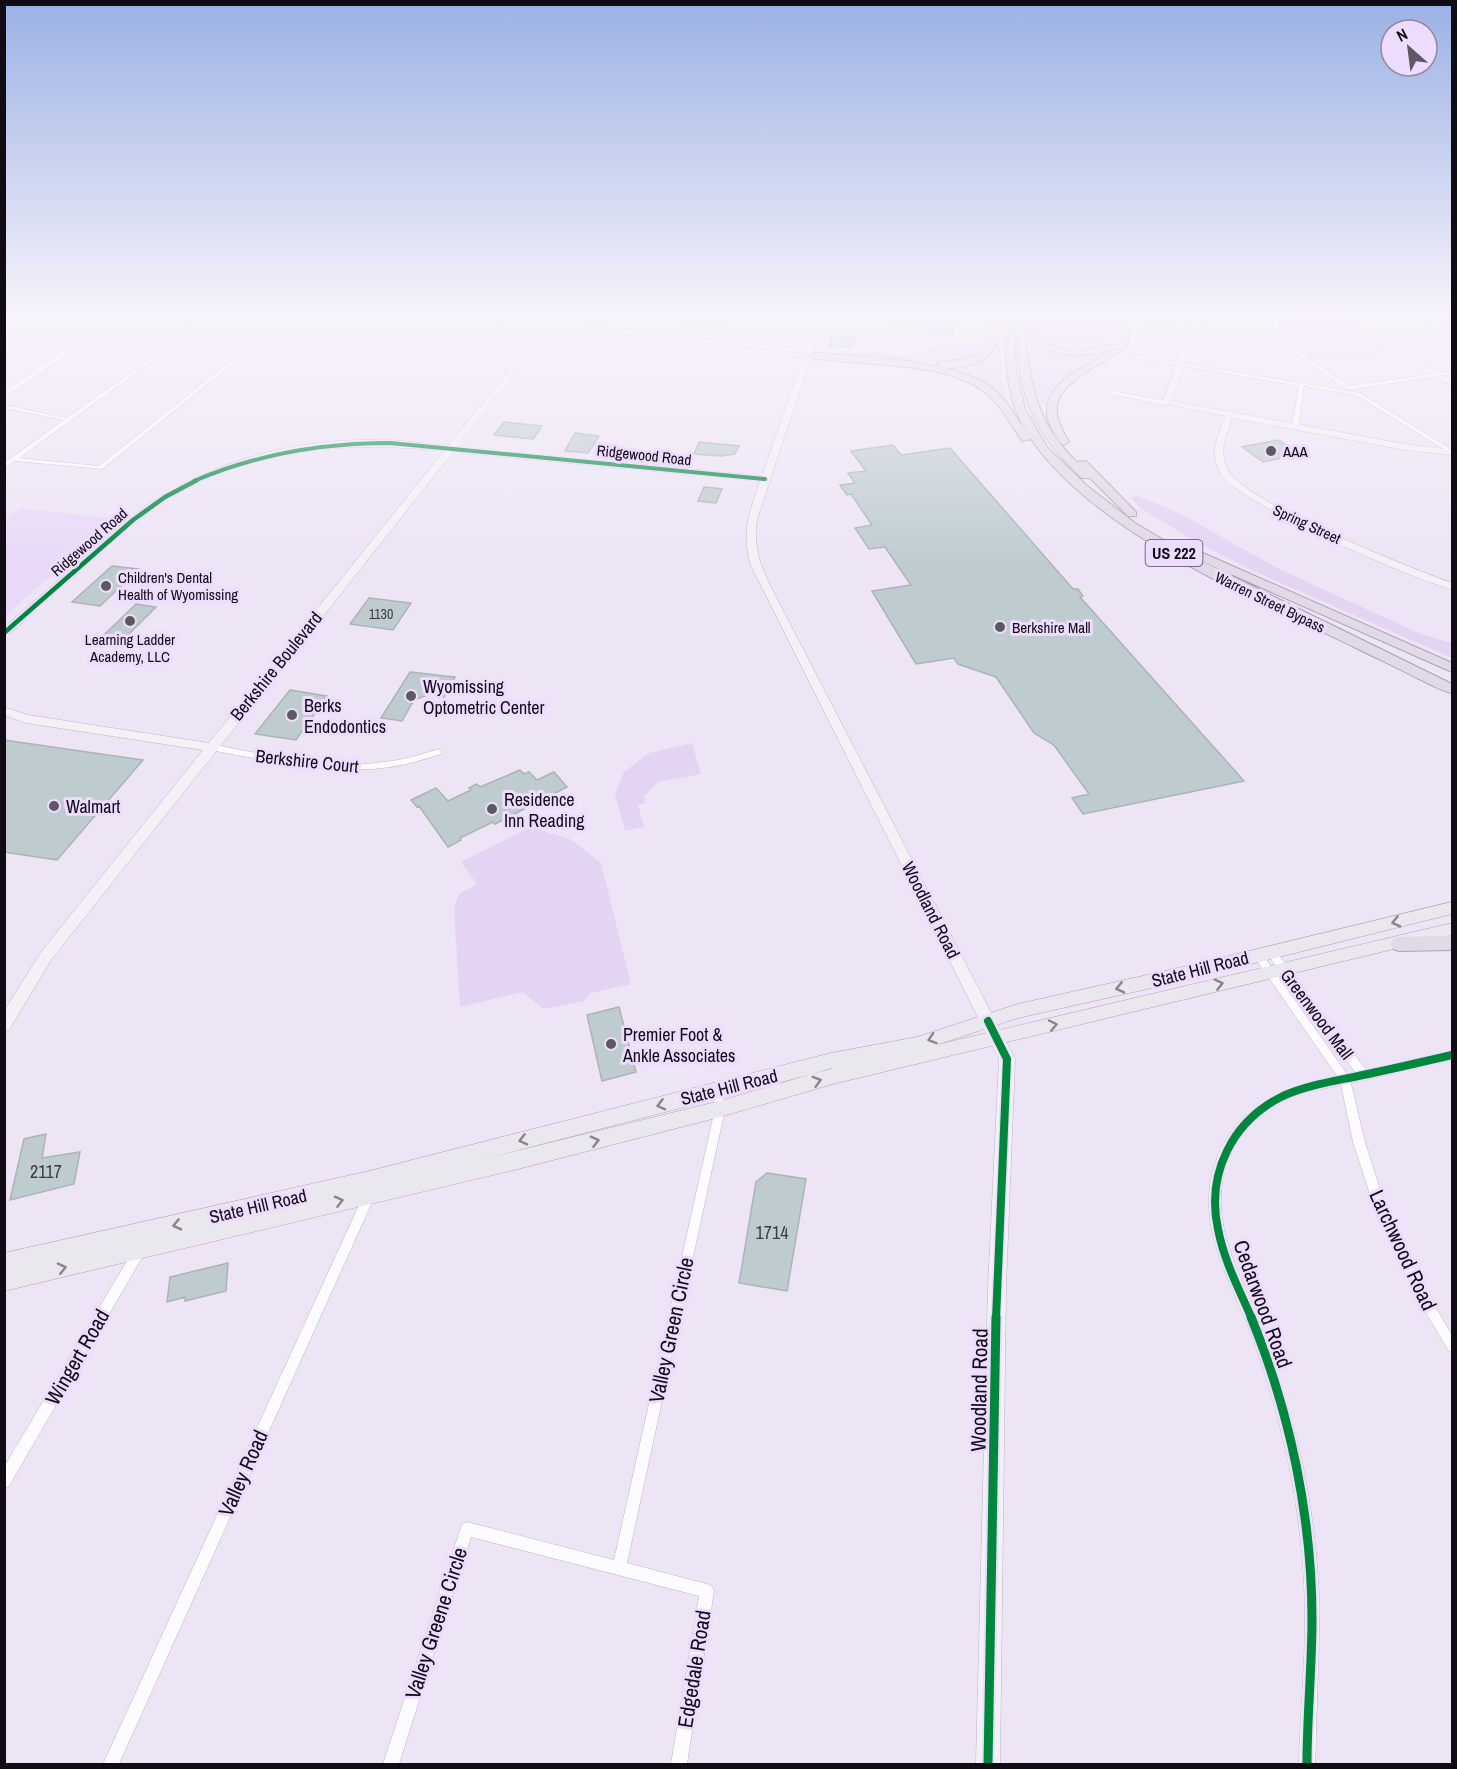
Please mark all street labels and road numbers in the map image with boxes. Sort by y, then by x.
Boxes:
street label: Ridgewood Road [596,440,692,470]
street label: Spring Street [1270,499,1345,549]
street label: Ridgewood Road [46,503,132,581]
road number: US 222 [1146,540,1202,566]
street label: Warren Street Bypass [1212,566,1328,638]
street label: Berkshire Boulevard [224,606,328,726]
street label: Berkshire Court [254,743,360,779]
street label: Woodland Road [896,857,966,963]
street label: State Hill Road [1149,945,1251,993]
street label: Greenwood Mall [1275,964,1359,1064]
street label: State Hill Road [678,1063,780,1111]
street label: State Hill Road [207,1183,309,1229]
street label: Larchwood Road [1362,1185,1444,1315]
street label: Cedarwood Road [1226,1236,1300,1372]
street label: Valley Green Circle [641,1255,701,1405]
street label: Wingert Road [38,1304,116,1410]
street label: Woodland Road [963,1328,995,1452]
street label: Valley Road [211,1425,275,1521]
street label: Valley Greene Circle [398,1544,474,1702]
street label: Edgedale Road [670,1608,718,1730]

